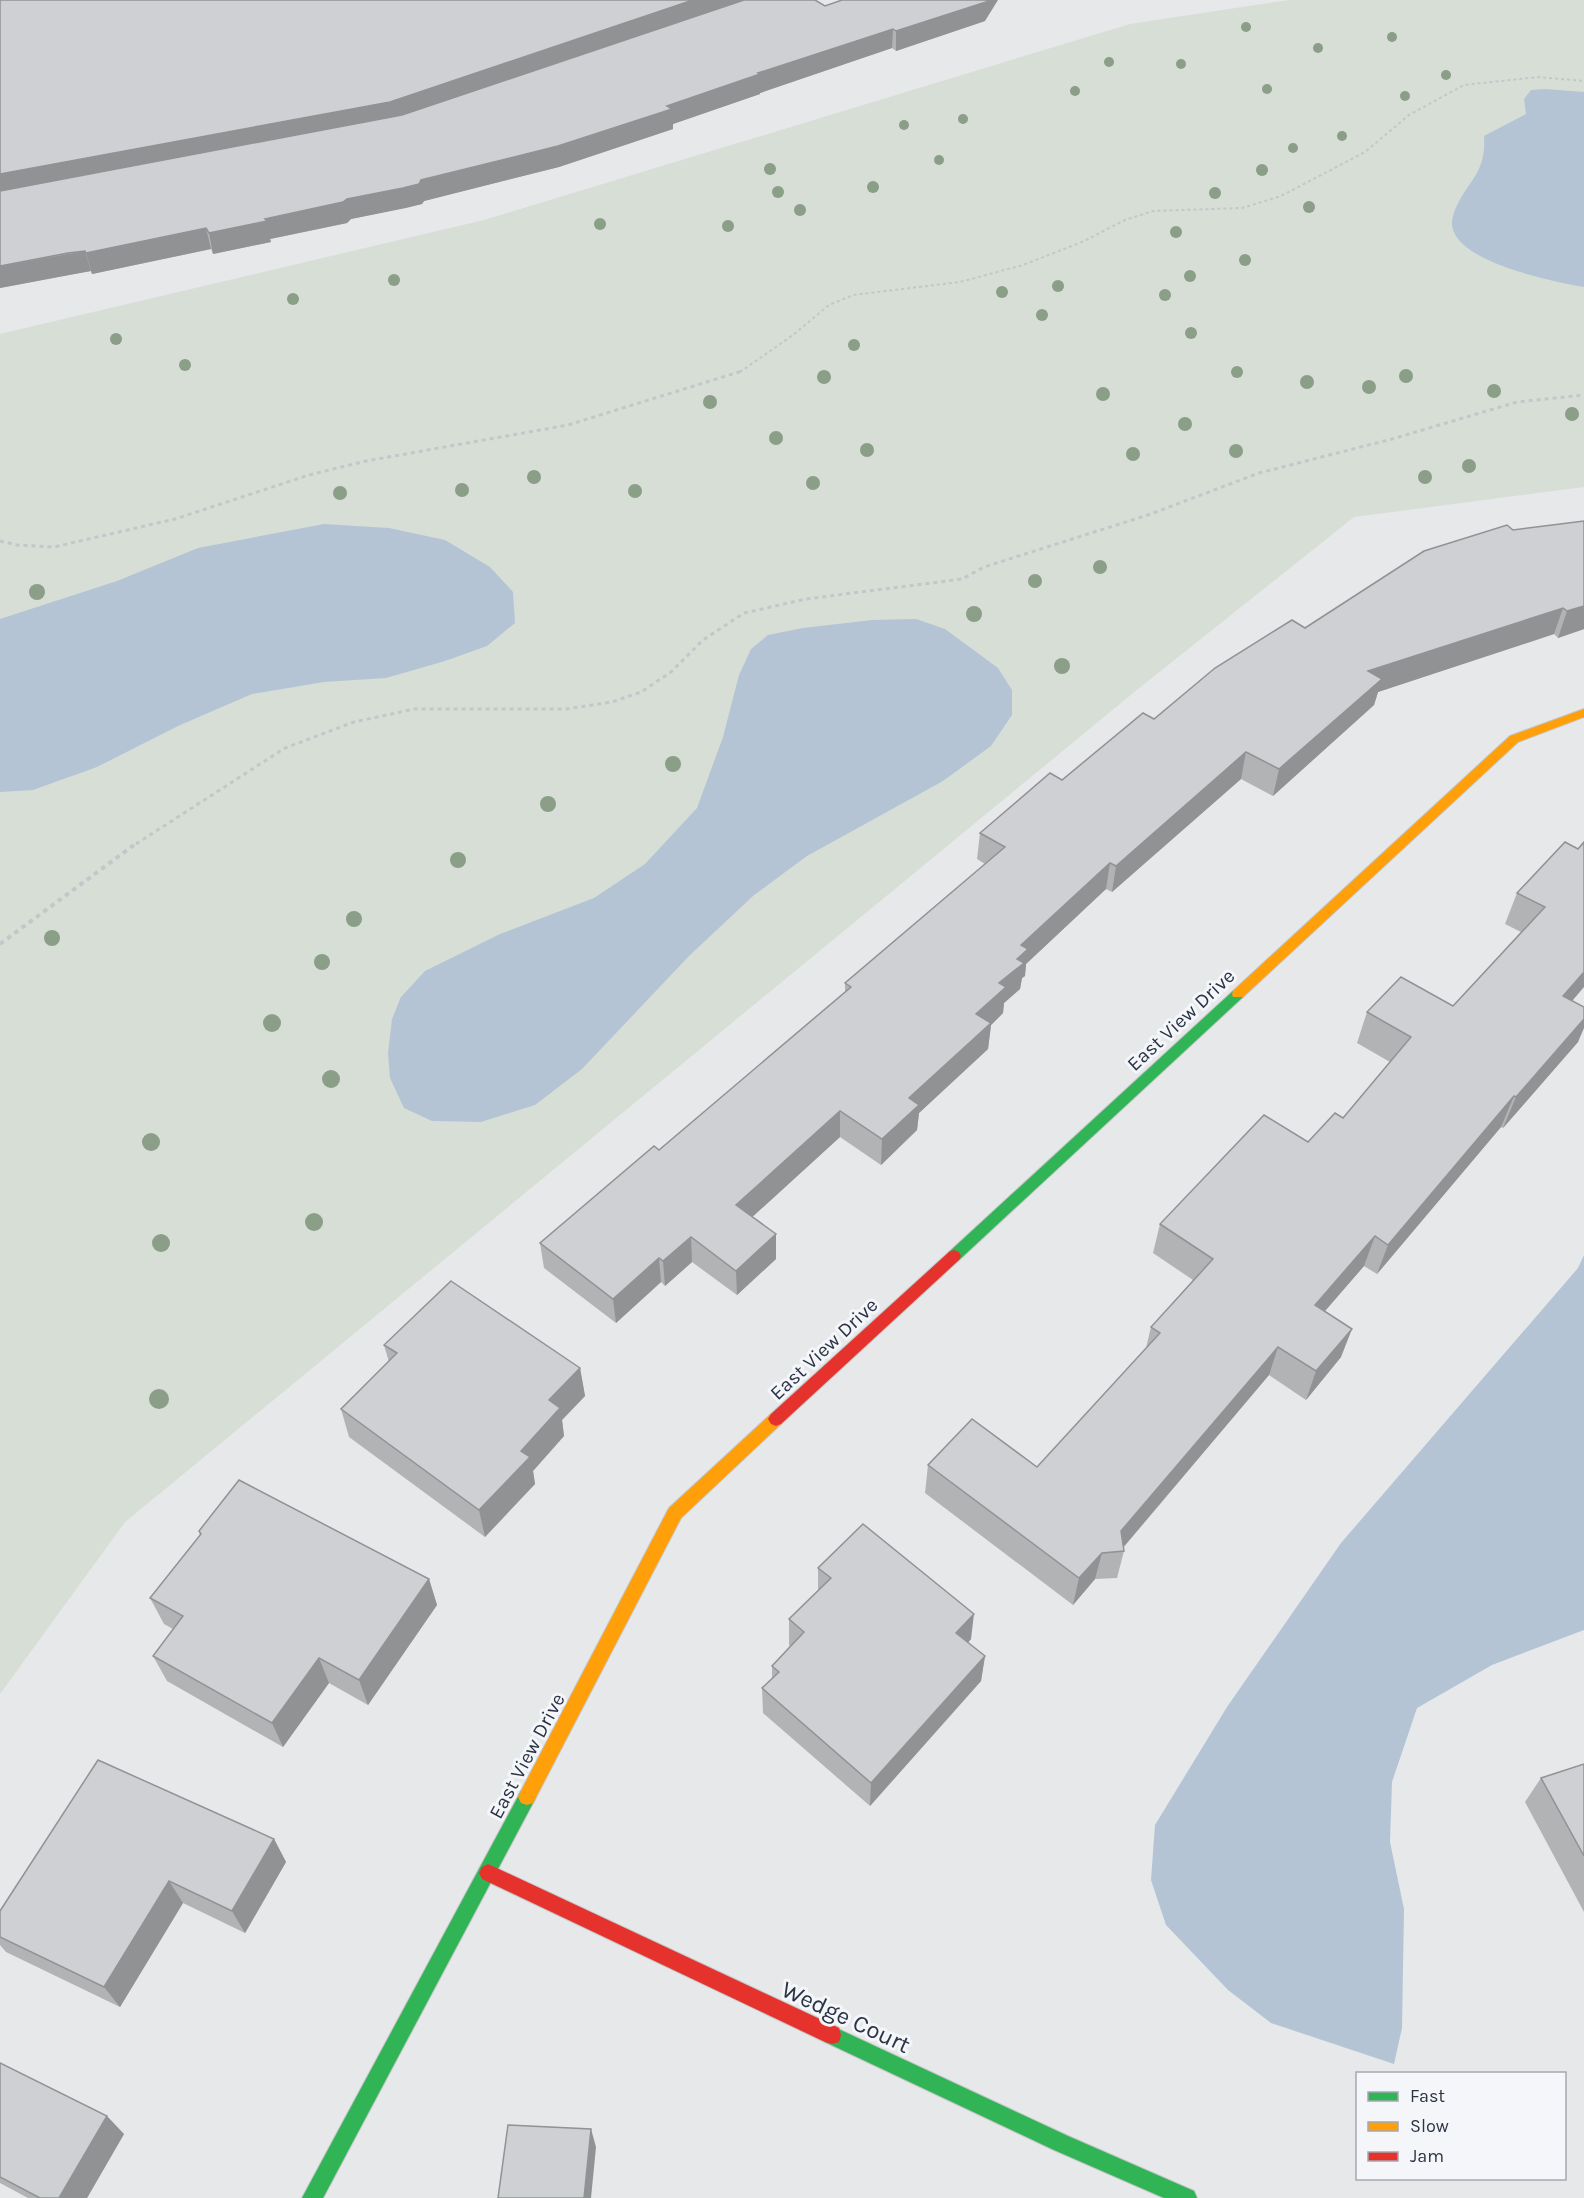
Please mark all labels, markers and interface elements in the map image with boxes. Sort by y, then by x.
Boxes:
street label: East View Drive [1123,964,1239,1076]
street label: East View Drive [766,1293,882,1405]
street label: East View Drive [484,1689,570,1823]
street label: Wedge Court [777,1975,915,2059]
legend [1356,2072,1566,2180]
text: Fast [1410,2085,1445,2107]
text: Slow [1410,2115,1449,2137]
text: Jam [1410,2145,1444,2167]

